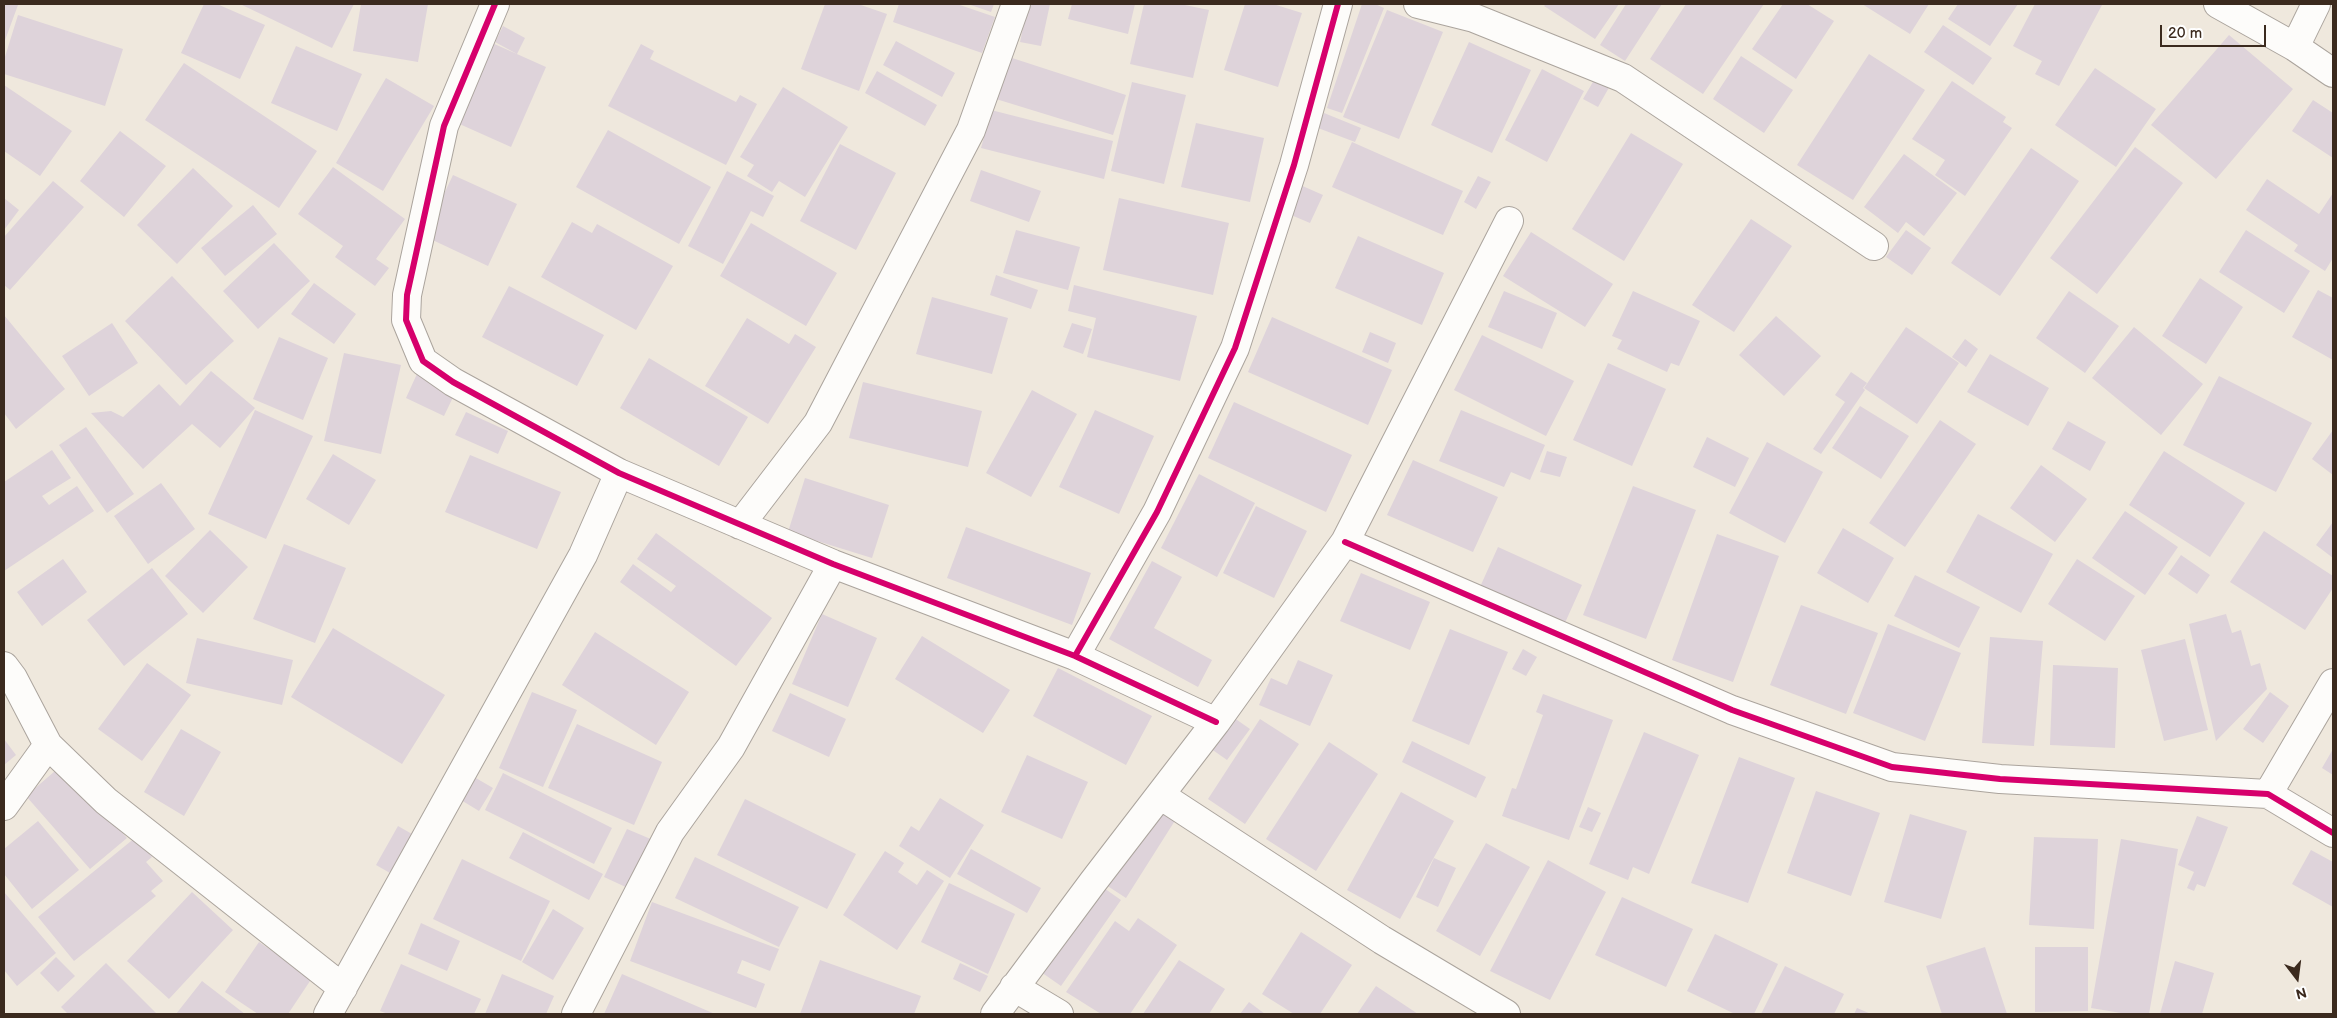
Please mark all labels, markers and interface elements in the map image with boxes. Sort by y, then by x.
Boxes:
scale bar [2162,15,2268,47]
text: 20 m [2168,24,2202,43]
north arrow [2272,953,2322,1003]
text: N [2294,983,2308,1003]

